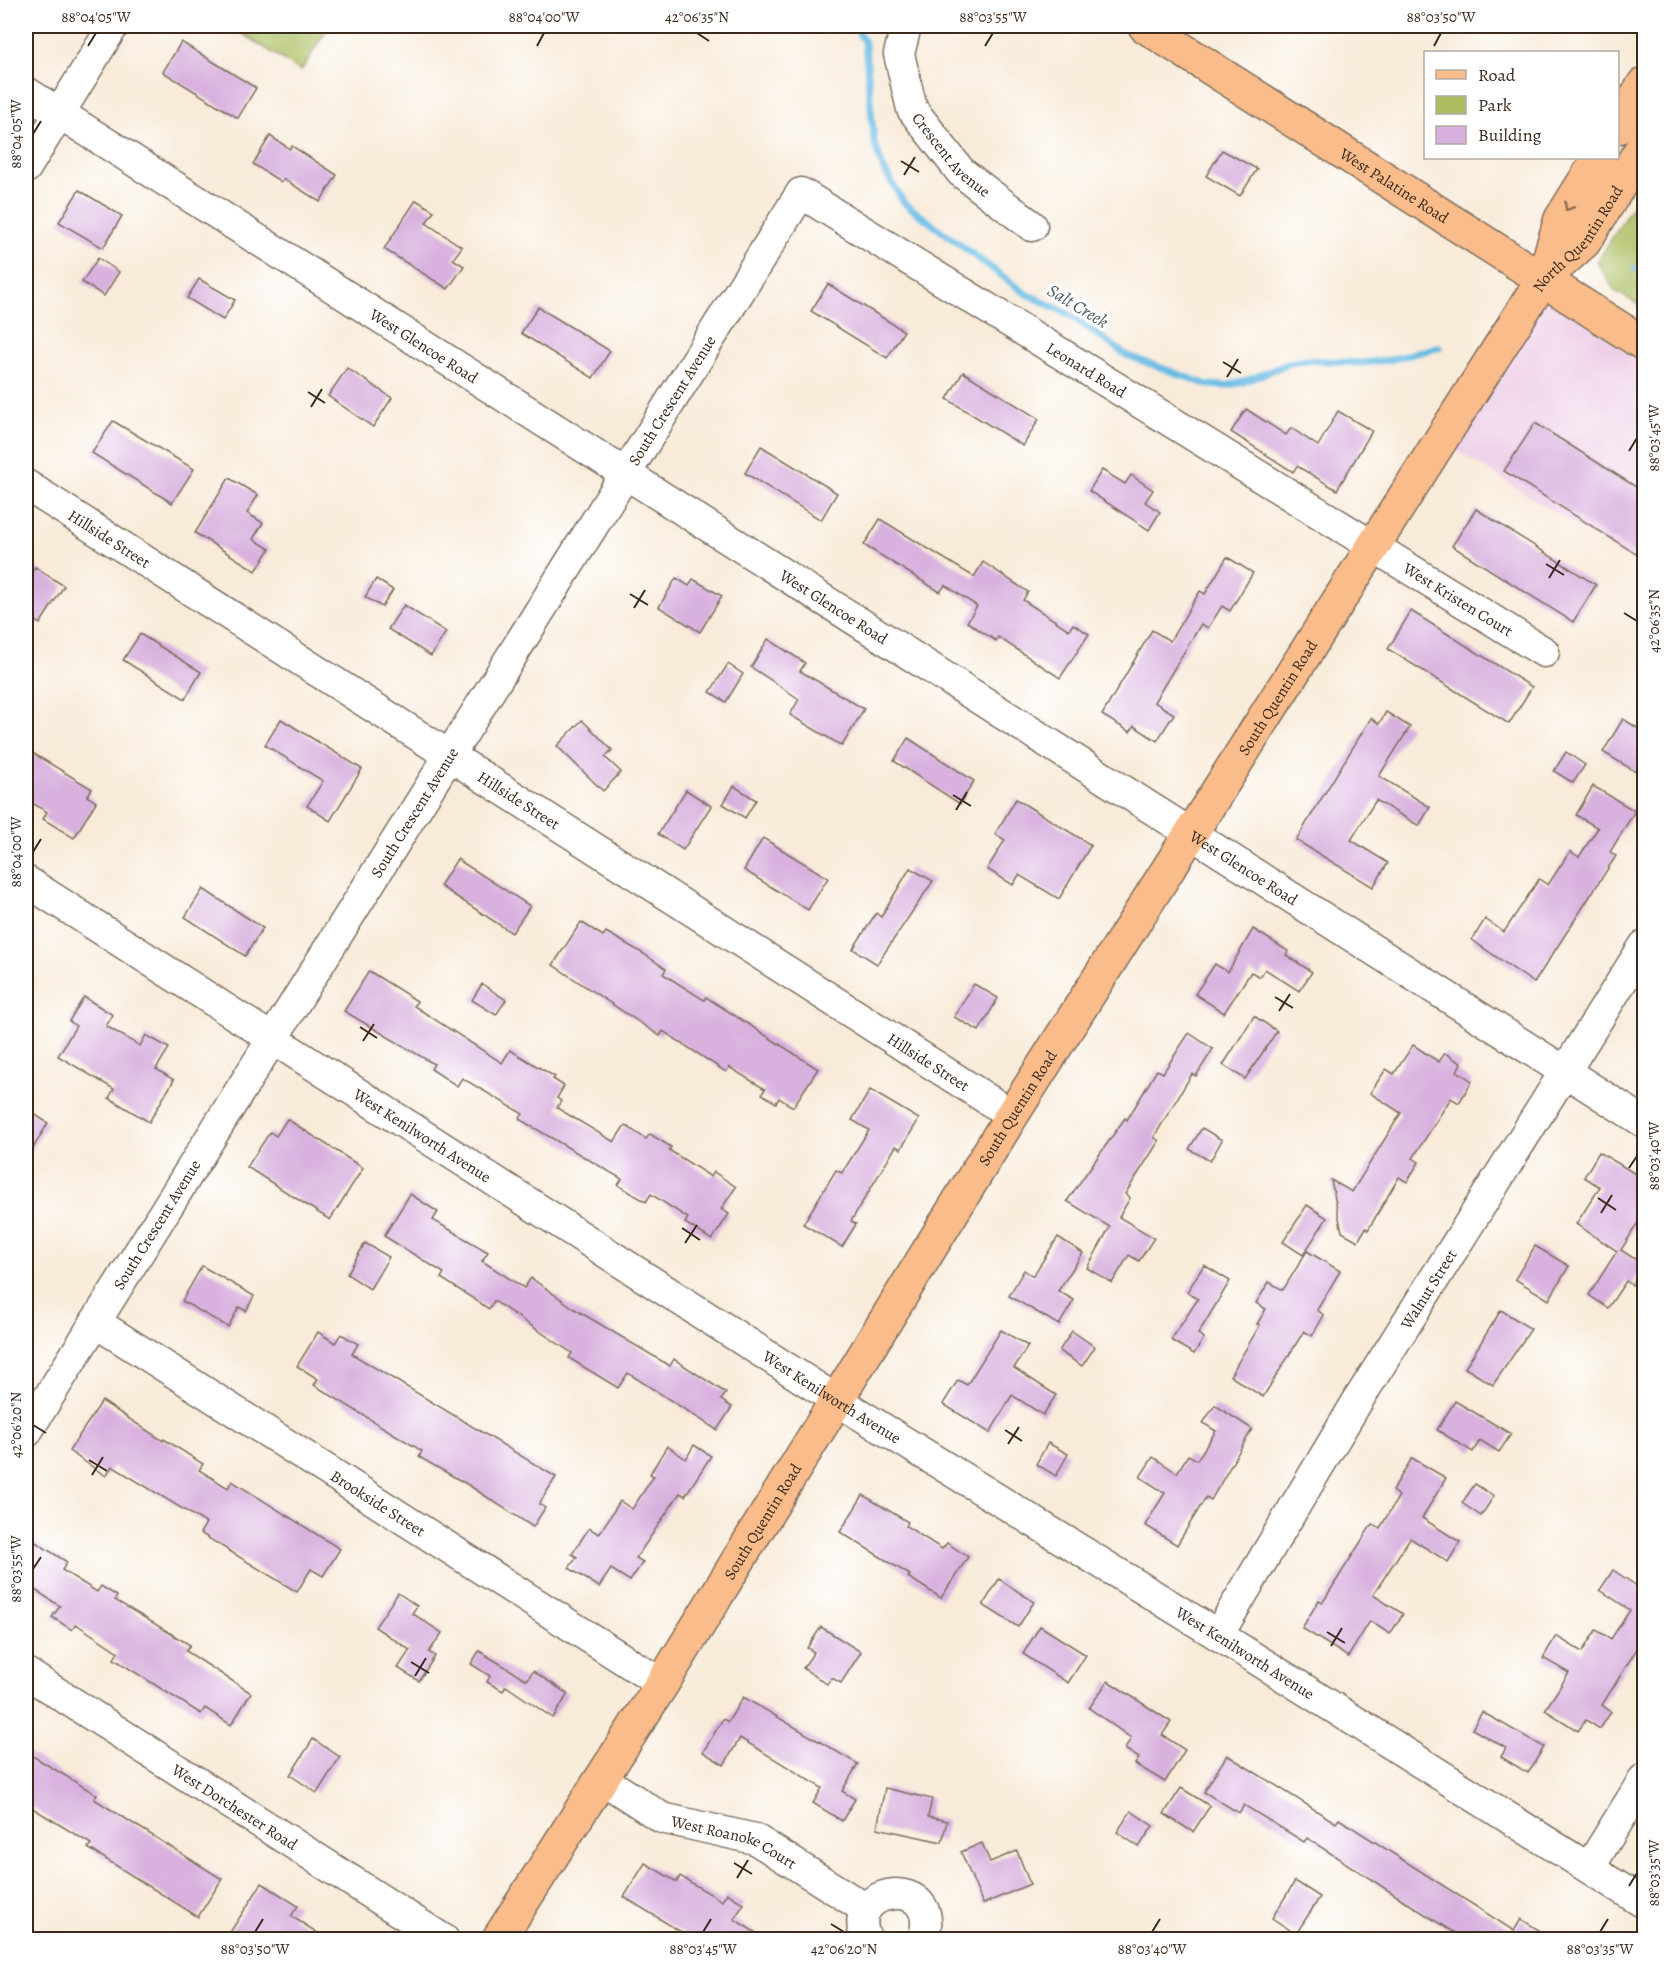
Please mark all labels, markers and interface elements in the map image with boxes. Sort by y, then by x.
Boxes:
text: 88°04'05"W [61,7,131,27]
text: 88°04'00"W [509,7,579,27]
text: 42°06'35"N [665,7,729,27]
text: 88°03'55"W [959,7,1027,27]
text: 88°03'50"W [1407,7,1475,27]
legend [1424,51,1619,159]
text: Road [1478,63,1516,87]
text: Park [1478,93,1512,117]
text: 88°04'05"W [6,99,26,169]
street label: Crescent Avenue [907,108,995,203]
text: Building [1478,123,1542,147]
street label: West Palatine Road [1334,142,1453,229]
street label: North Quentin Road [1528,181,1629,296]
one-way arrow [1564,200,1575,211]
water label: Salt Creek [1043,278,1113,334]
street label: West Glencoe Road [364,303,482,389]
street label: South Crescent Avenue [623,331,721,470]
street label: Leonard Road [1042,337,1131,404]
text: 88°03'45"W [1644,404,1664,472]
street label: Hillside Street [64,505,154,574]
street label: West Kristen Court [1398,557,1517,642]
street label: West Glencoe Road [774,564,892,650]
text: 42°06'35"N [1644,589,1664,653]
street label: South Quentin Road [1233,636,1323,760]
street label: South Crescent Avenue [366,743,464,882]
street label: Hillside Street [473,766,564,835]
text: 88°04'00"W [6,817,26,887]
street label: West Glencoe Road [1184,825,1302,911]
street label: Hillside Street [883,1028,973,1097]
street label: South Quentin Road [973,1046,1063,1170]
street label: West Kenilworth Avenue [348,1083,495,1188]
text: 88°03'40"W [1644,1121,1664,1191]
street label: South Crescent Avenue [108,1156,206,1294]
street label: Walnut Street [1395,1245,1462,1334]
street label: West Kenilworth Avenue [757,1345,905,1449]
text: 42°06'20"N [6,1392,26,1458]
street label: South Quentin Road [719,1459,807,1584]
street label: Brookside Street [326,1465,429,1542]
text: 88°03'55"W [6,1535,26,1603]
street label: West Kenilworth Avenue [1171,1601,1318,1705]
street label: West Dorchester Road [167,1759,302,1856]
street label: West Roanoke Court [668,1810,801,1875]
text: 88°03'35"W [1644,1839,1664,1907]
text: 88°03'50"W [221,1939,289,1959]
text: 88°03'45"W [669,1939,737,1959]
text: 42°06'20"N [811,1939,877,1959]
text: 88°03'40"W [1117,1939,1187,1959]
text: 88°03'35"W [1566,1939,1634,1959]

